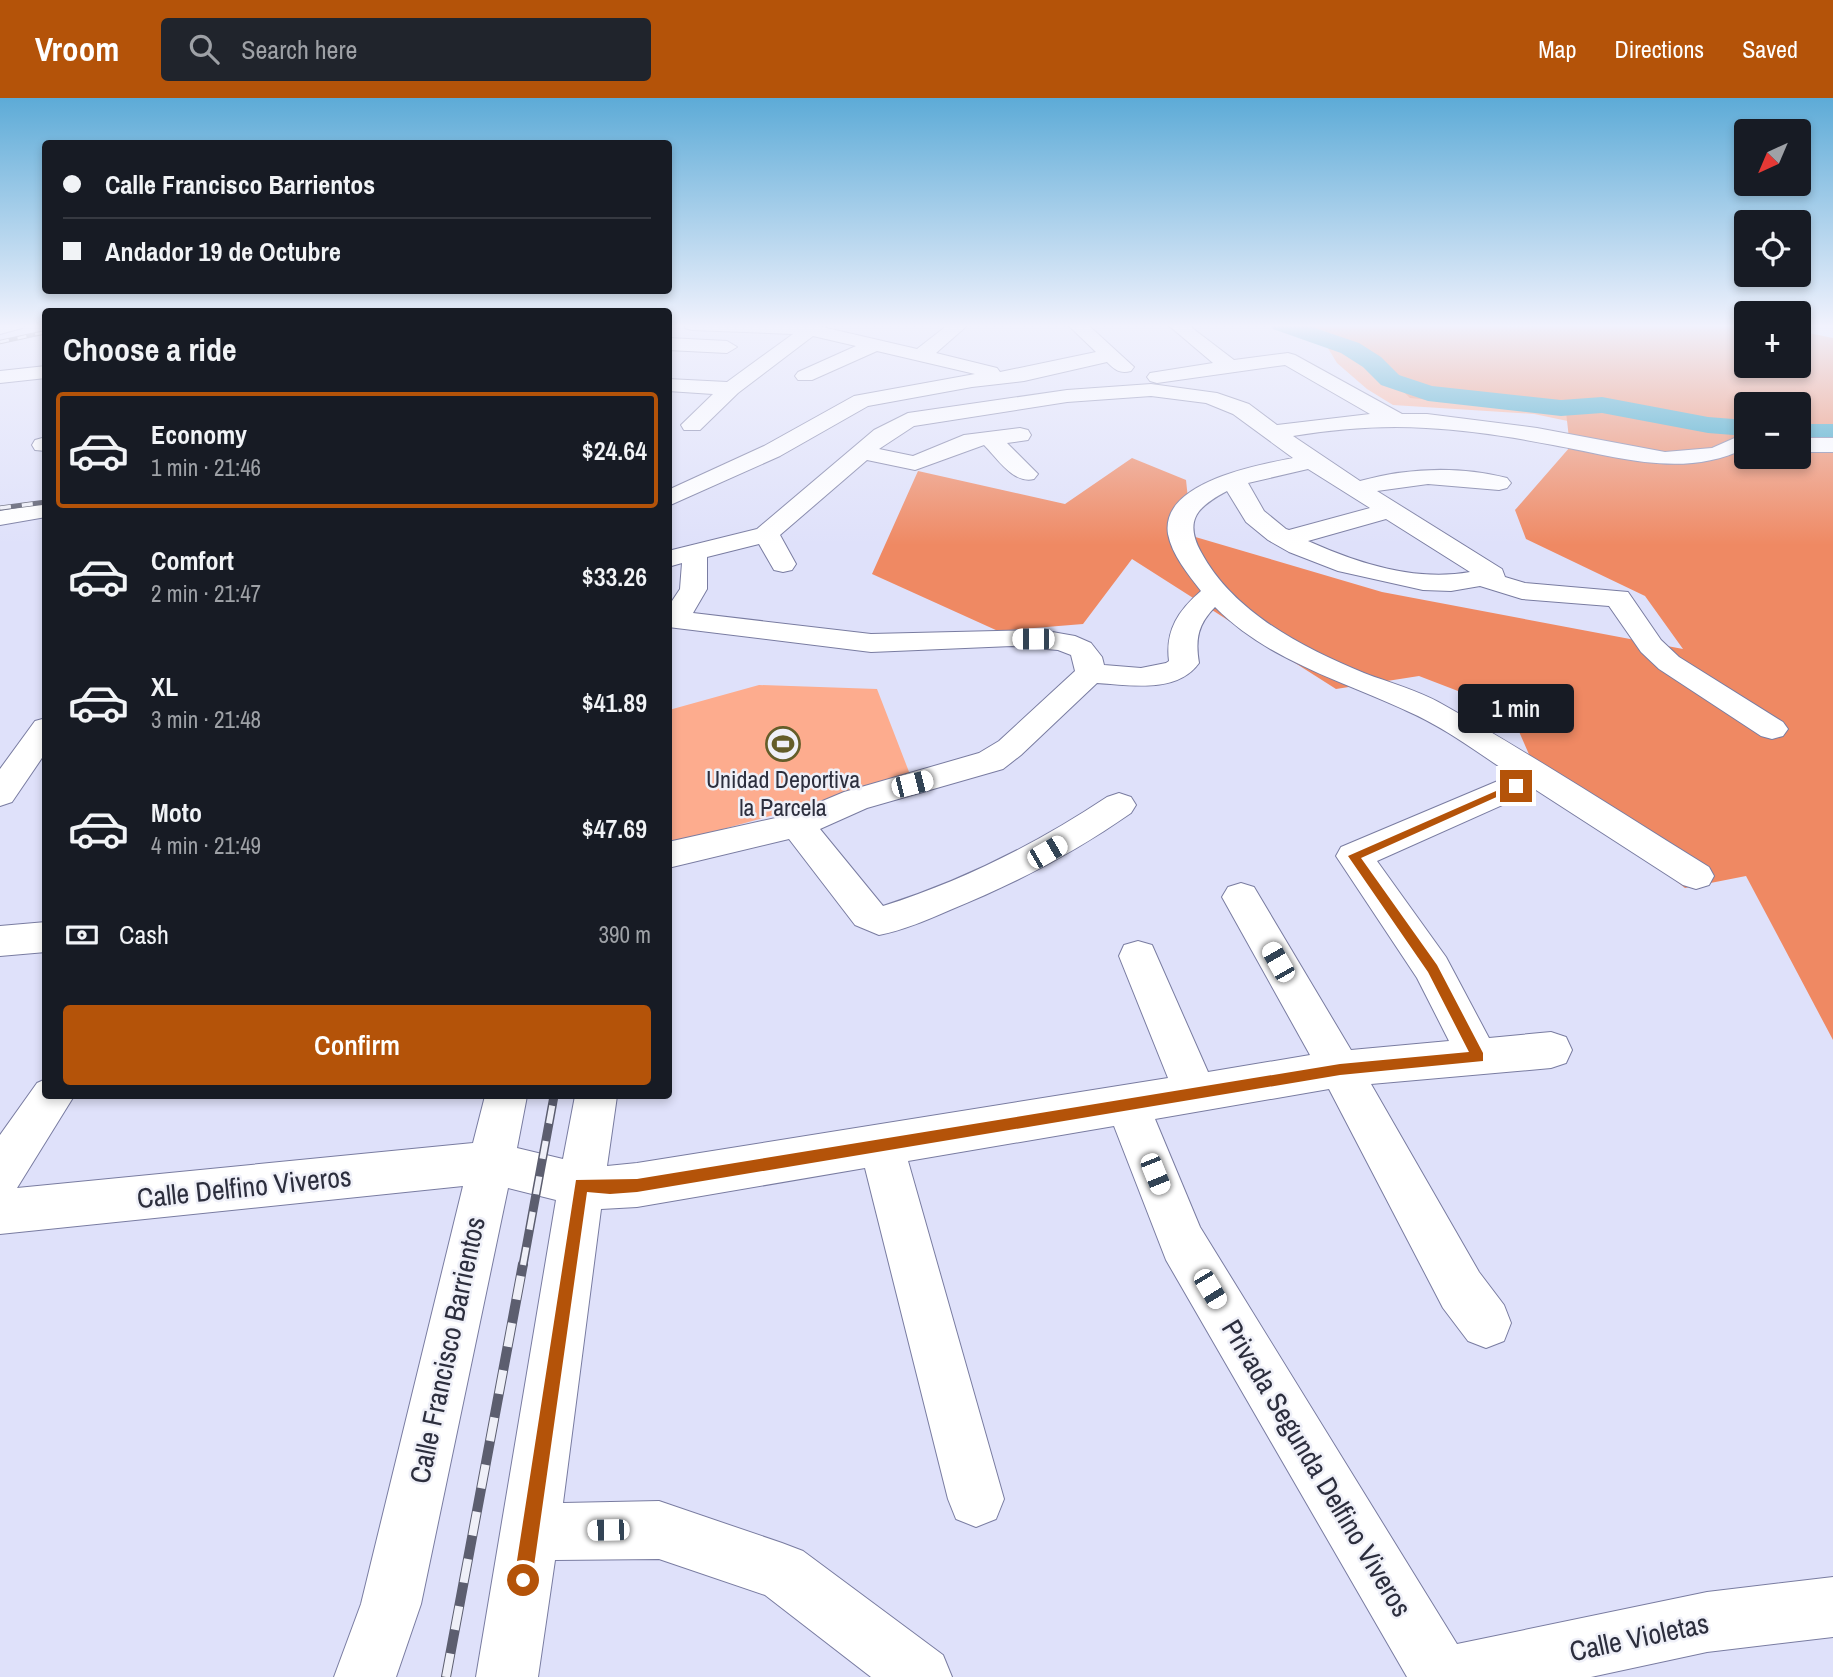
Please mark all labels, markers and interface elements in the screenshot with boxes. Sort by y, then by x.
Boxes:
search box [161,18,651,81]
text: Vroom [35,27,119,71]
icon: search [185,30,223,68]
text: Search here [241,32,357,67]
text: Map [1538,33,1576,65]
text: Directions [1614,33,1704,65]
text: Saved [1742,33,1798,65]
north arrow [1734,119,1811,196]
map controls [1734,119,1811,469]
text: Calle Francisco Barrientos [105,167,375,202]
button: locate [1734,210,1811,287]
text: Andador 19 de Octubre [105,234,341,269]
button: + [1734,301,1811,378]
text: Choose a ride [63,328,237,371]
button: − [1734,392,1811,469]
text: Economy [151,417,247,452]
icon: car [67,419,130,482]
text: $24.64 [582,433,647,468]
text: 1 min · 21:46 [151,452,261,483]
text: Comfort [151,543,234,578]
icon: car [67,545,130,608]
text: $33.26 [582,559,647,594]
text: 2 min · 21:47 [151,578,261,609]
car [1013,629,1055,650]
text: XL [151,669,178,704]
icon: car [67,671,130,734]
callout: 1 min [1458,684,1574,734]
text: $41.89 [582,685,647,720]
text: 1 min [1492,693,1540,724]
text: 3 min · 21:48 [151,704,261,735]
sports icon: Unidad Deportiva la Parcela [764,725,802,763]
place label: Unidad Deportiva la Parcela [706,763,860,823]
car [890,769,935,799]
route end [1500,770,1532,802]
text: Moto [151,795,202,830]
icon: car [67,797,130,860]
text: $47.69 [582,811,647,846]
text: 4 min · 21:49 [151,830,261,861]
car [1024,832,1071,872]
icon: cash [63,916,101,954]
text: Cash [119,917,169,952]
text: 390 m [599,919,651,950]
car [1259,939,1298,985]
button: Confirm [63,1005,651,1085]
car [1138,1151,1173,1197]
street label: Calle Delfino Viveros [135,1157,353,1217]
street label: Calle Francisco Barrientos [400,1213,494,1487]
car [1191,1266,1230,1312]
street label: Privada Segunda Delfino Viveros [1213,1312,1421,1624]
car [587,1519,630,1541]
route start [507,1564,539,1596]
street label: Calle Violetas [1566,1604,1712,1670]

